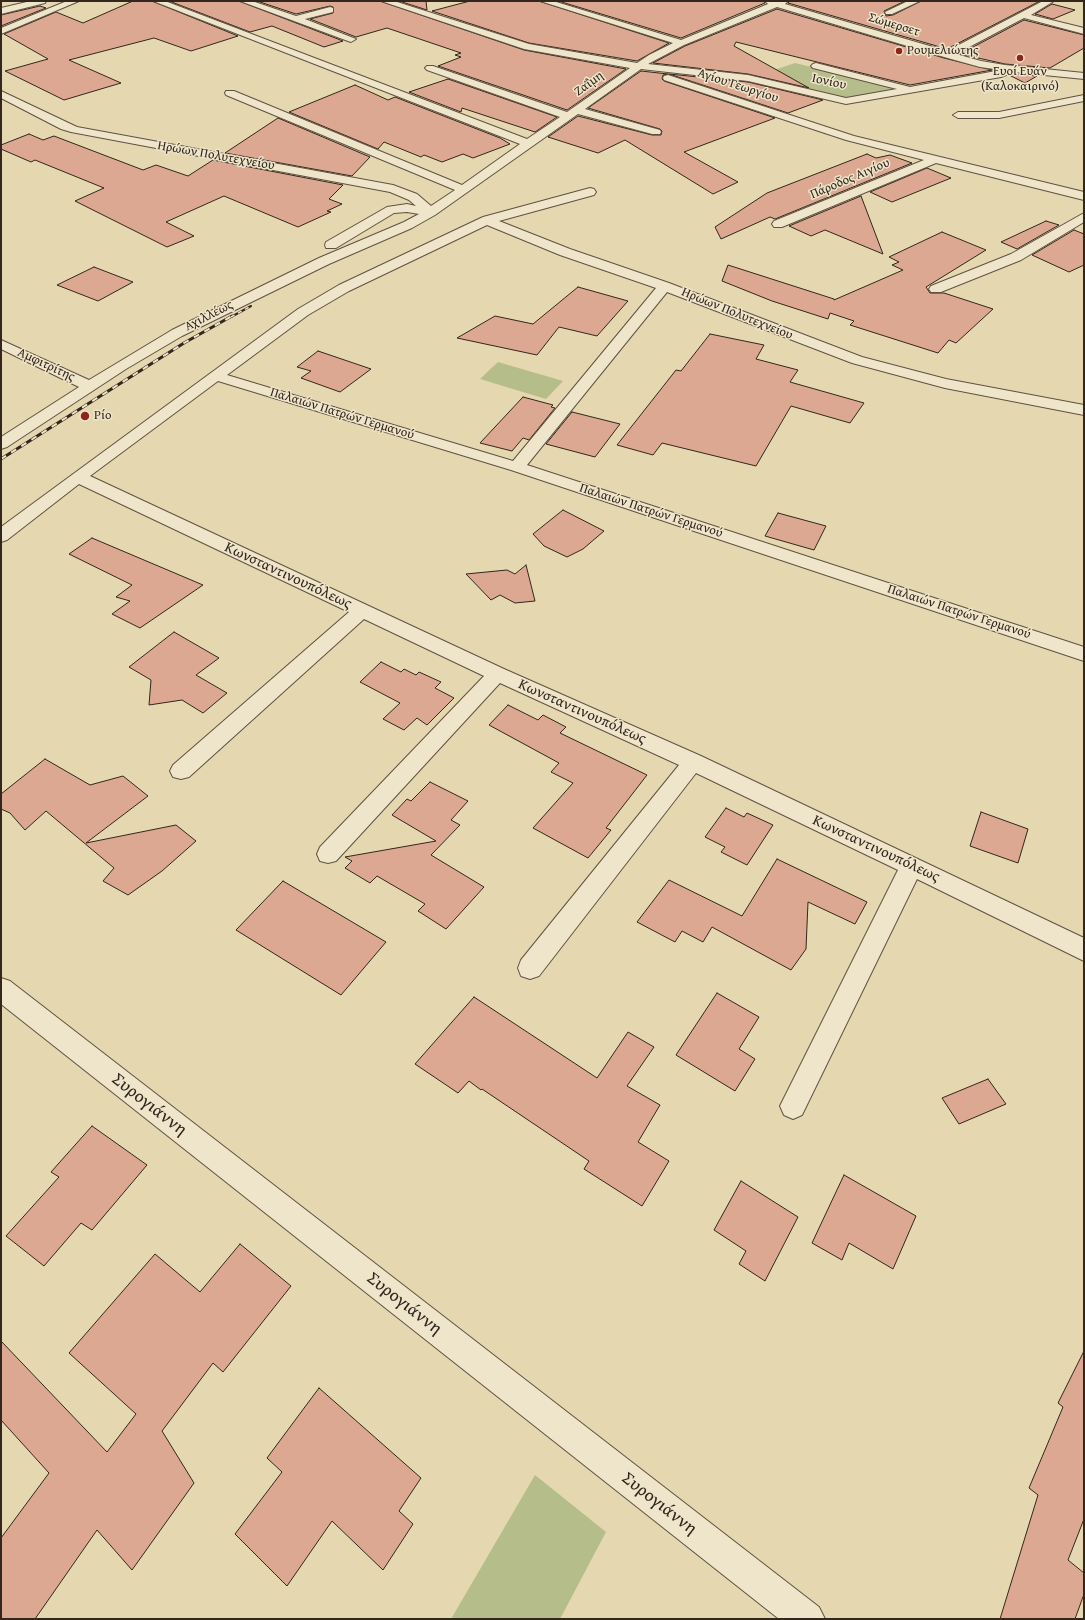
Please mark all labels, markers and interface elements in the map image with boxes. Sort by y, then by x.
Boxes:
street label: Σώμερσετ [866,10,922,40]
place label: Ρουμελιώτης [907,43,978,59]
marker: Ρουμελιώτης [894,46,904,56]
marker: Ευοί Ευάν (Καλοκαιρινό) [1015,53,1025,63]
place label: Ευοί Ευάν (Καλοκαιρινό) [981,64,1059,95]
street label: Αγίου Γεωργίου [696,66,780,106]
street label: Ζαΐμη [571,68,607,100]
street label: Ιονίου [810,71,848,93]
street label: Ηρώων Πολυτεχνείου [156,138,276,174]
street label: Πάροδος Αιγίου [808,155,892,203]
street label: Ηρώων Πολυτεχνείου [679,285,795,343]
street label: Αχιλλέως [182,297,236,335]
street label: Αμφιτρίτης [15,345,77,385]
street label: Παλαιών Πατρών Γερμανού [268,385,416,443]
place label: Ρίο [94,408,112,424]
marker: Ρίο [79,410,91,422]
street label: Παλαιών Πατρών Γερμανού [577,480,725,542]
street label: Κωνσταντινουπόλεως [222,539,354,613]
street label: Παλαιών Πατρών Γερμανού [885,581,1033,643]
street label: Κωνσταντινουπόλεως [515,676,649,748]
street label: Κωνσταντινουπόλεως [810,812,942,886]
street label: Συρογιάννη [107,1069,191,1141]
street label: Συρογιάννη [362,1268,446,1340]
street label: Συρογιάννη [617,1468,701,1540]

